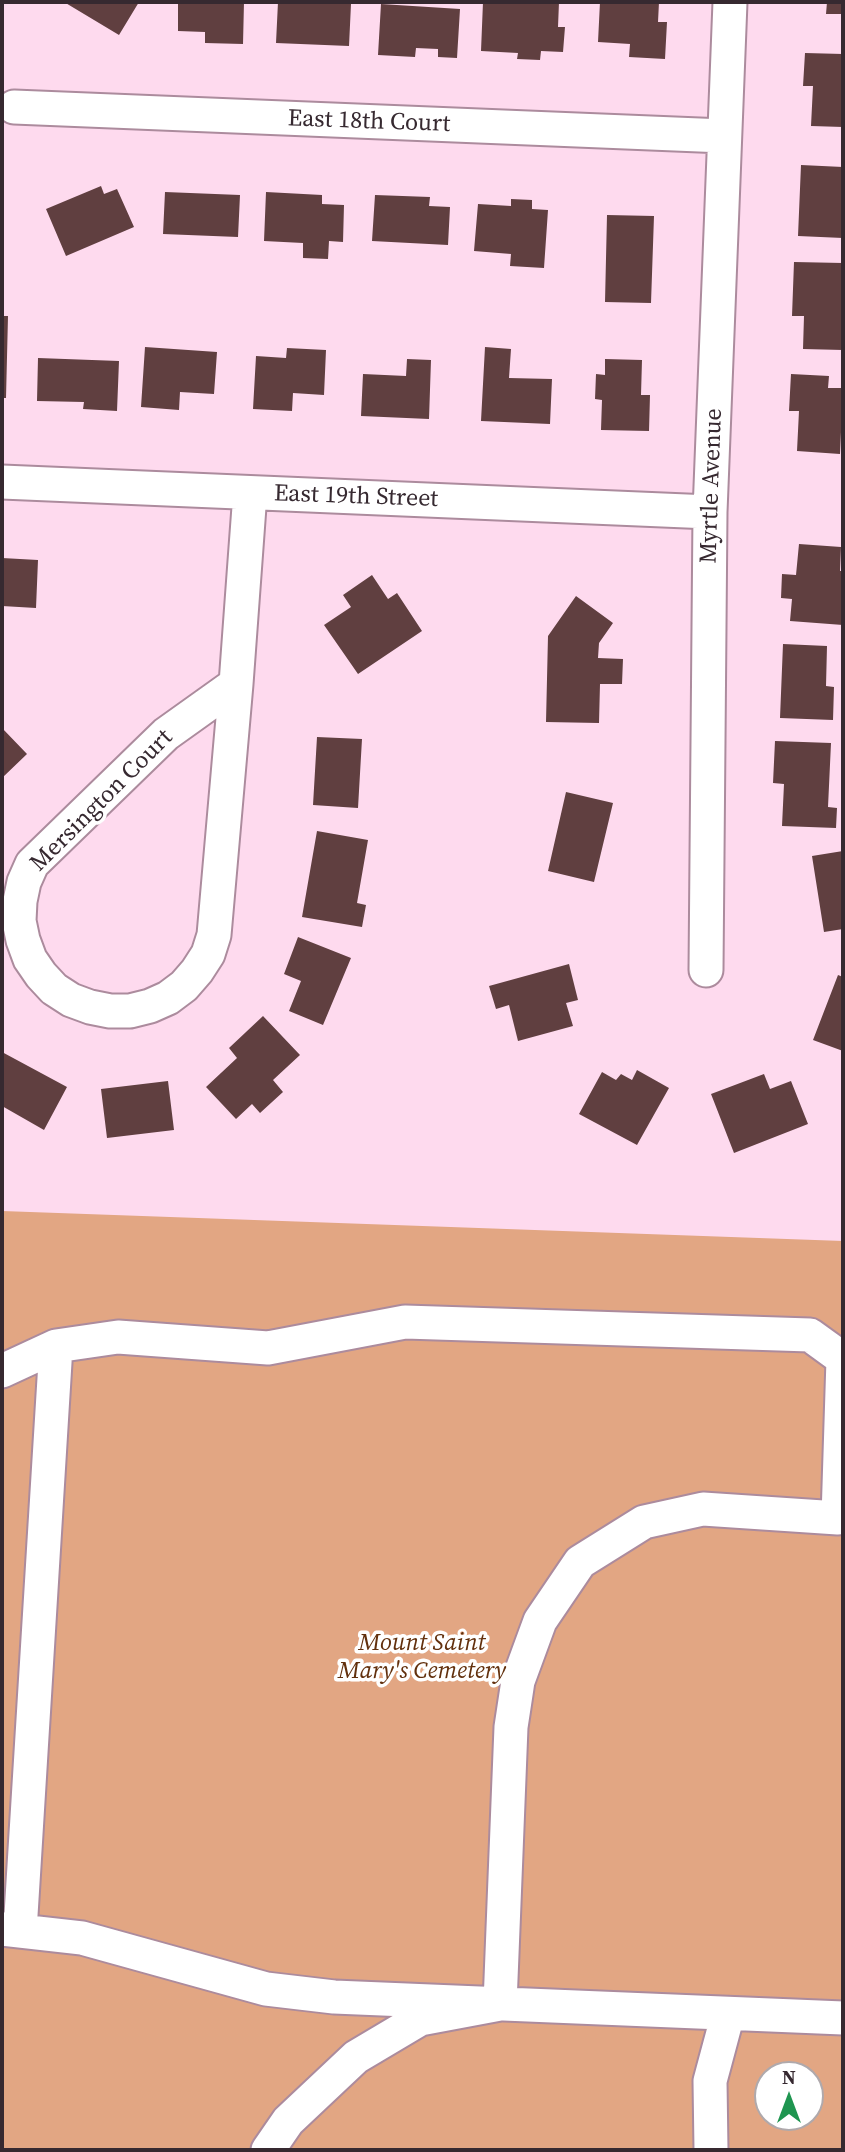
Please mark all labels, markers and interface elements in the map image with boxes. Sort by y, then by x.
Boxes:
street label: East 18th Court [287,105,451,139]
street label: Myrtle Avenue [695,408,729,564]
street label: East 19th Street [273,480,439,514]
street label: Mersington Court [25,724,179,878]
park label: Mount Saint Mary's Cemetery [338,1630,506,1686]
north arrow [754,2061,824,2131]
text: N [782,2064,796,2090]

